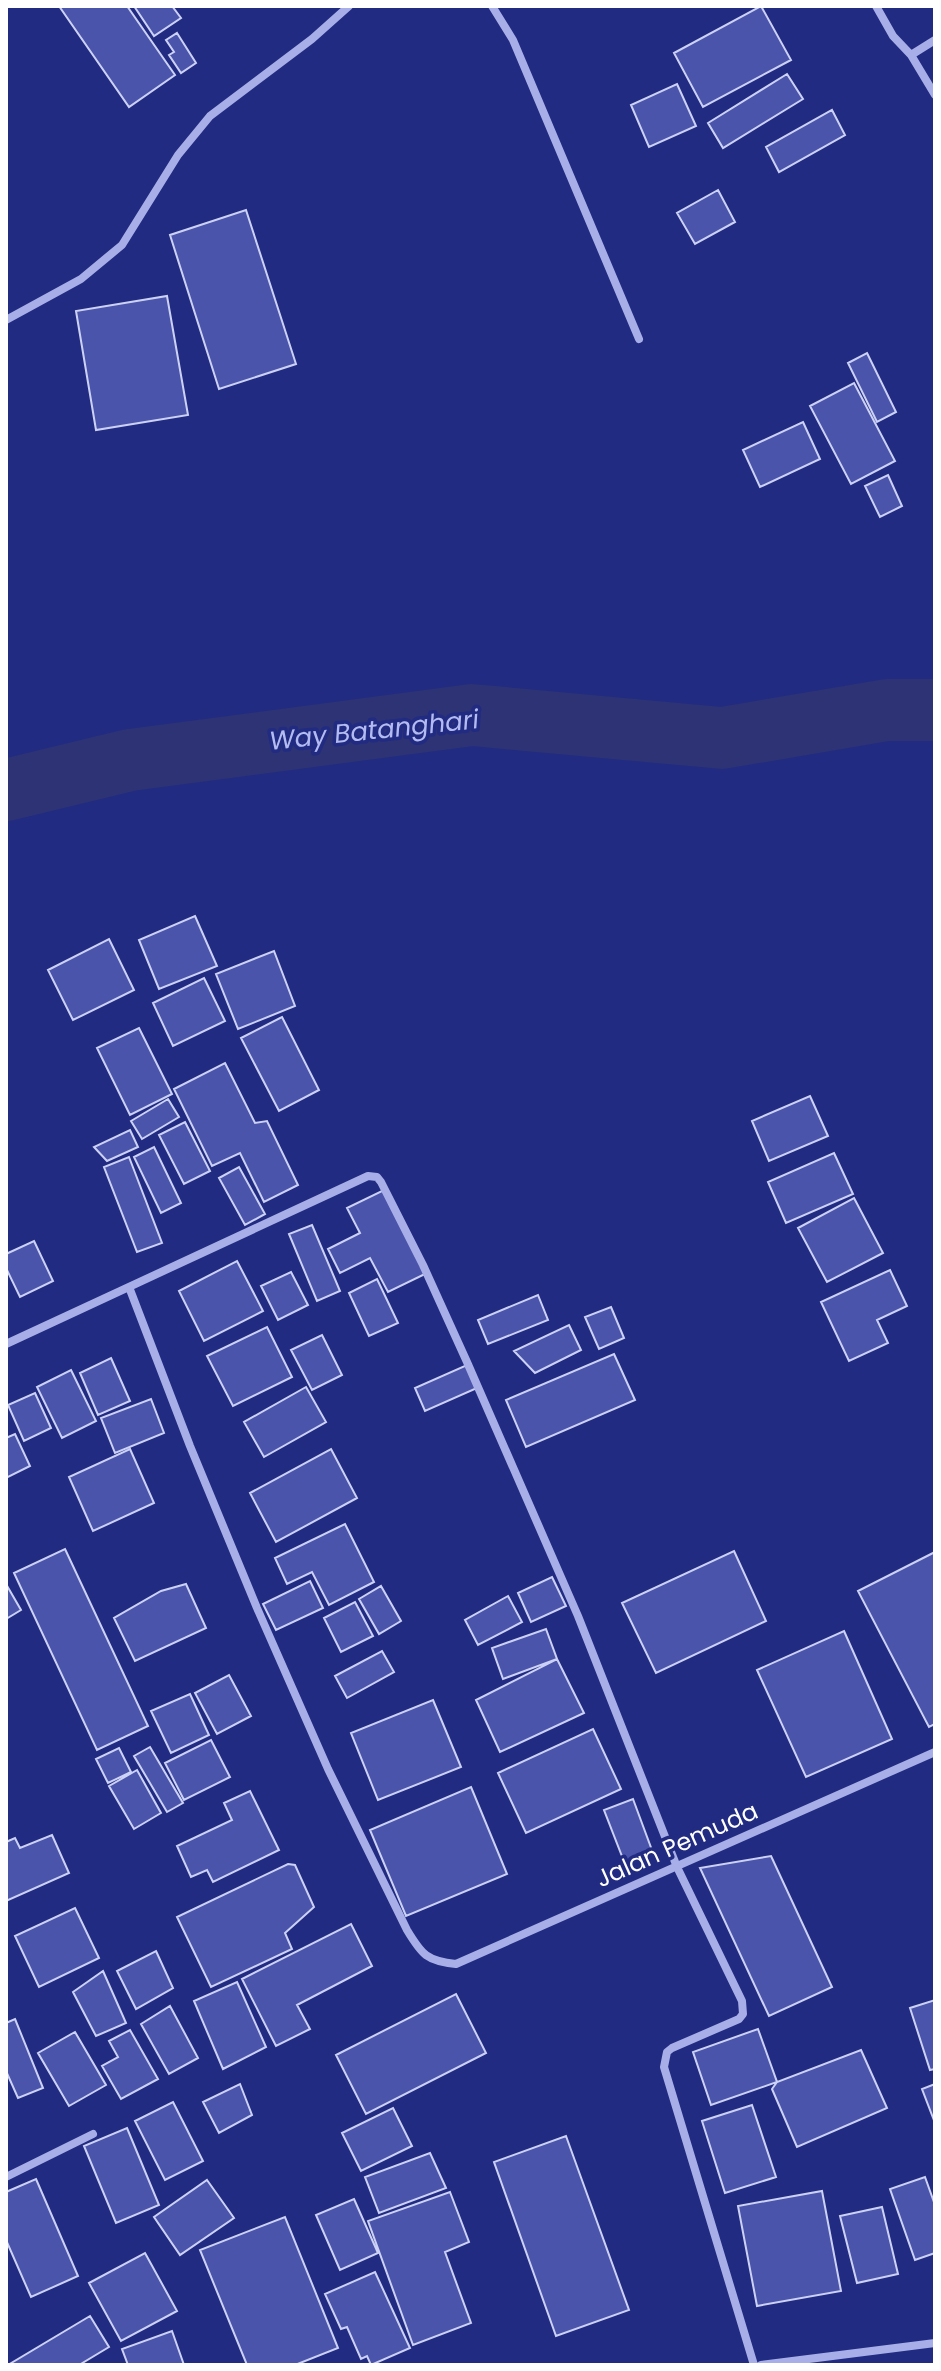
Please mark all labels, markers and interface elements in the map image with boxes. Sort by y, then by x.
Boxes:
water label: Way Batanghari [267,701,481,759]
street label: Jalan Pemuda [591,1794,763,1895]

